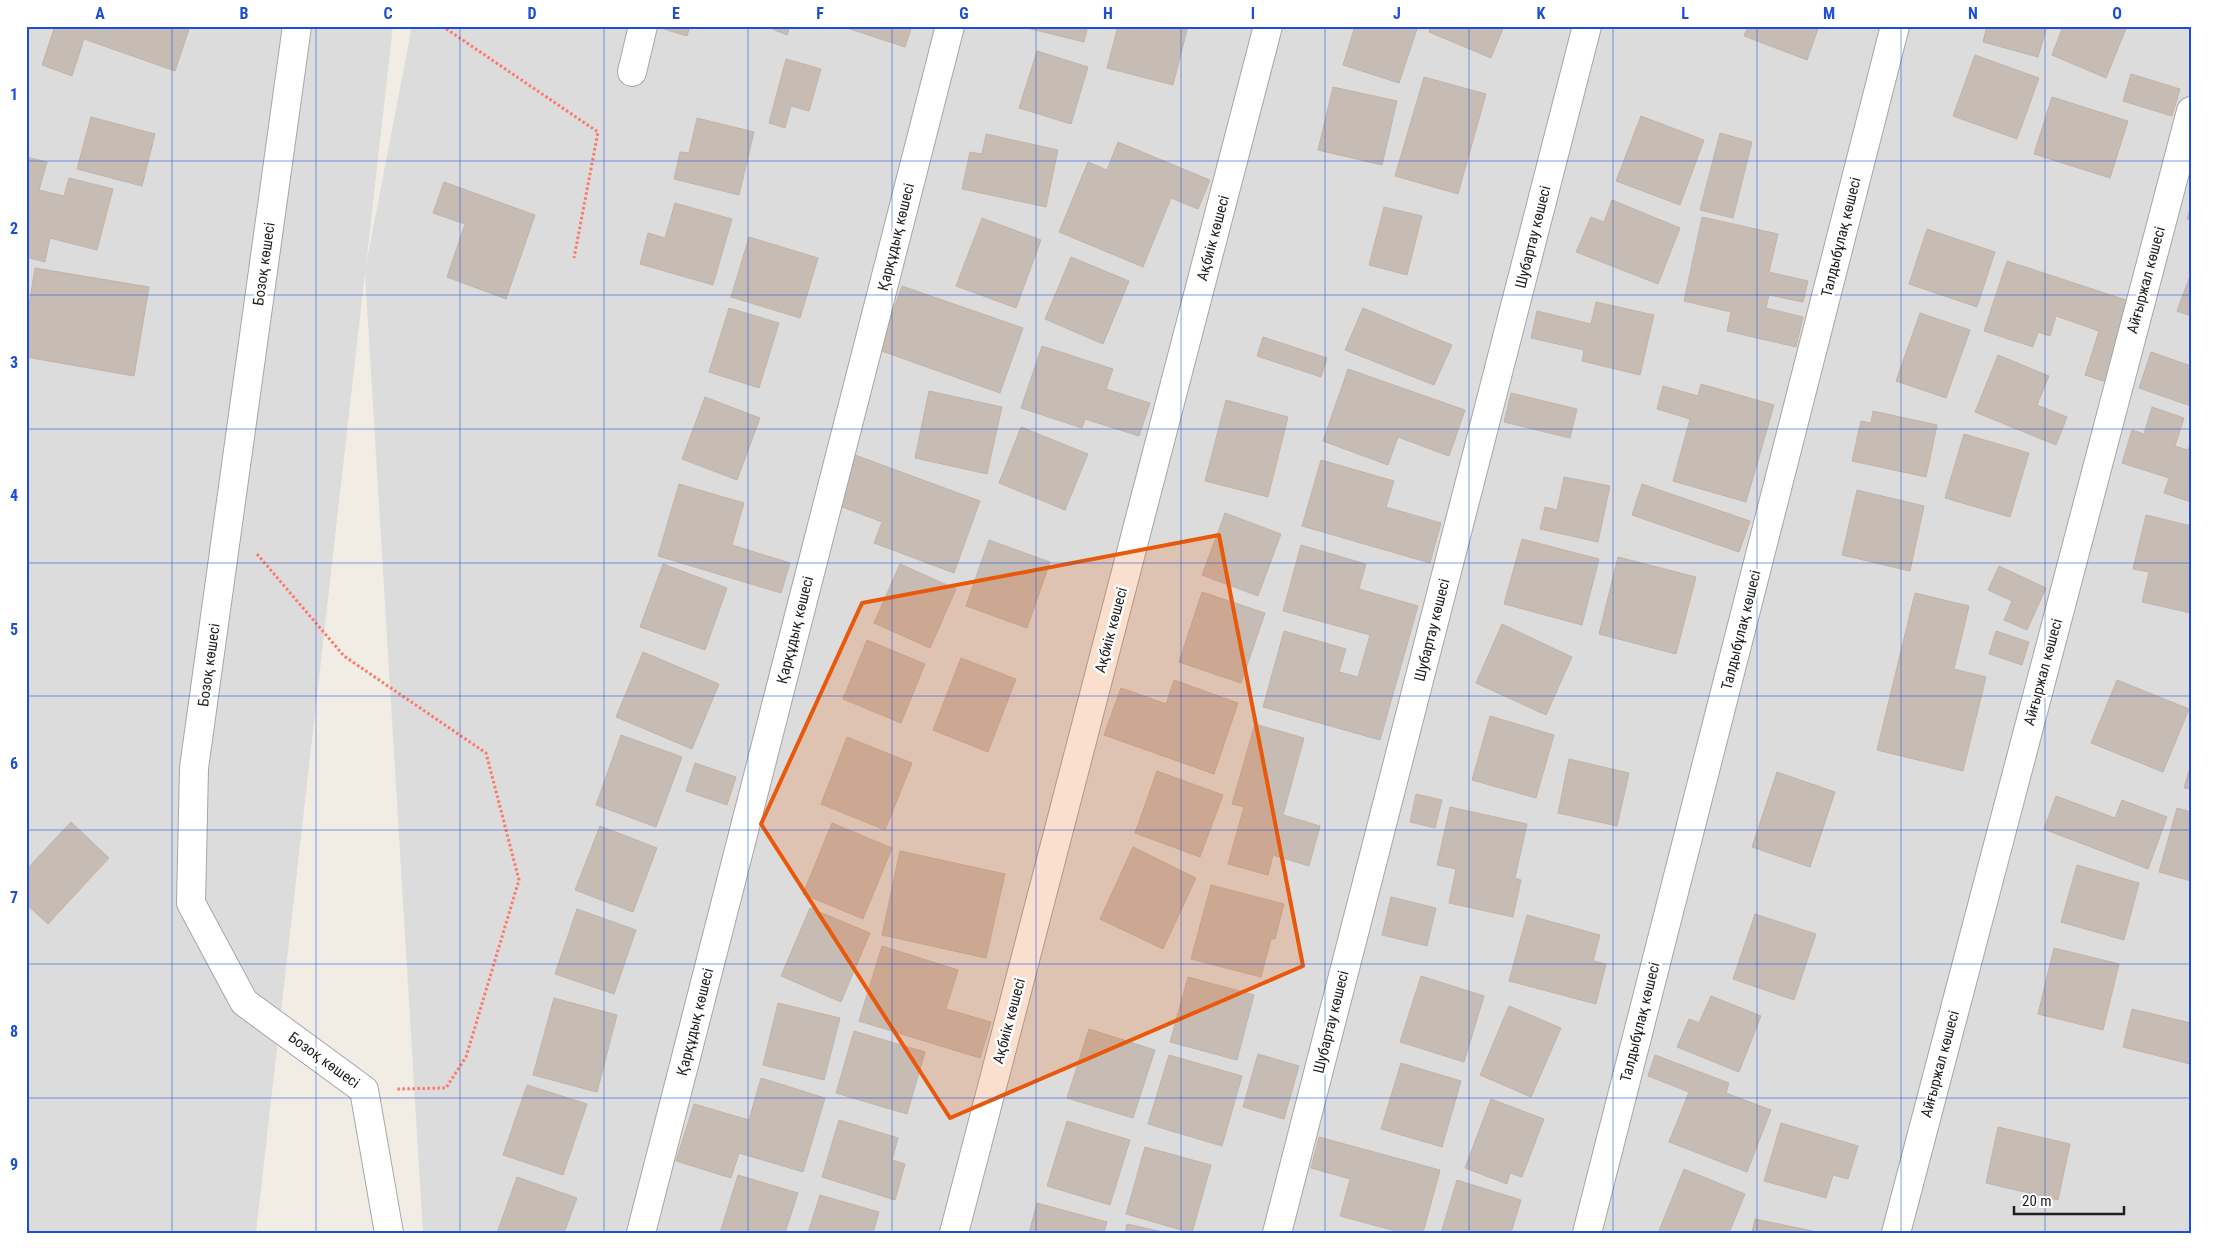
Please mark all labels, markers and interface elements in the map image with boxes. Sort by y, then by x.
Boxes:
text: A [95,4,105,23]
text: B [240,4,249,23]
text: C [383,4,393,23]
text: D [527,4,537,23]
text: E [672,4,680,23]
text: F [816,4,824,23]
text: G [959,4,969,23]
text: H [1103,4,1113,23]
text: I [1251,4,1255,23]
text: J [1393,4,1401,23]
text: K [1537,4,1546,23]
text: L [1681,4,1689,23]
text: M [1823,4,1835,23]
text: N [1968,4,1978,23]
text: O [2112,4,2122,23]
text: 1 [10,85,18,104]
street label: Талдыбұлақ көшесі [1817,175,1865,299]
street label: Қарқұдық көшесі [874,181,918,293]
street label: Шубартау көшесі [1512,184,1554,290]
street label: Ақбиік көшесі [1193,193,1233,283]
text: 2 [10,219,18,238]
street label: Бозоқ көшесі [249,221,279,307]
street label: Айғыржал көшесі [2123,224,2169,336]
text: 3 [10,353,18,372]
text: 4 [10,486,18,505]
street label: Талдыбұлақ көшесі [1717,568,1765,692]
street label: Қарқұдық көшесі [773,574,817,686]
street label: Шубартау көшесі [1411,577,1453,683]
street label: Ақбиік көшесі [1091,585,1131,675]
street label: Айғыржал көшесі [2020,616,2066,728]
text: 5 [10,620,18,639]
street label: Бозоқ көшесі [194,622,224,708]
text: 6 [10,754,18,773]
text: 7 [10,888,18,907]
street label: Талдыбұлақ көшесі [1616,960,1664,1084]
street label: Қарқұдық көшесі [673,966,717,1078]
street label: Шубартау көшесі [1310,969,1352,1075]
street label: Ақбиік көшесі [989,976,1029,1066]
street label: Айғыржал көшесі [1917,1008,1963,1120]
text: 8 [10,1022,18,1041]
street label: Бозоқ көшесі [285,1028,363,1092]
text: 9 [10,1155,18,1174]
scale bar [2014,1184,2124,1216]
text: 20 m [2022,1192,2052,1210]

